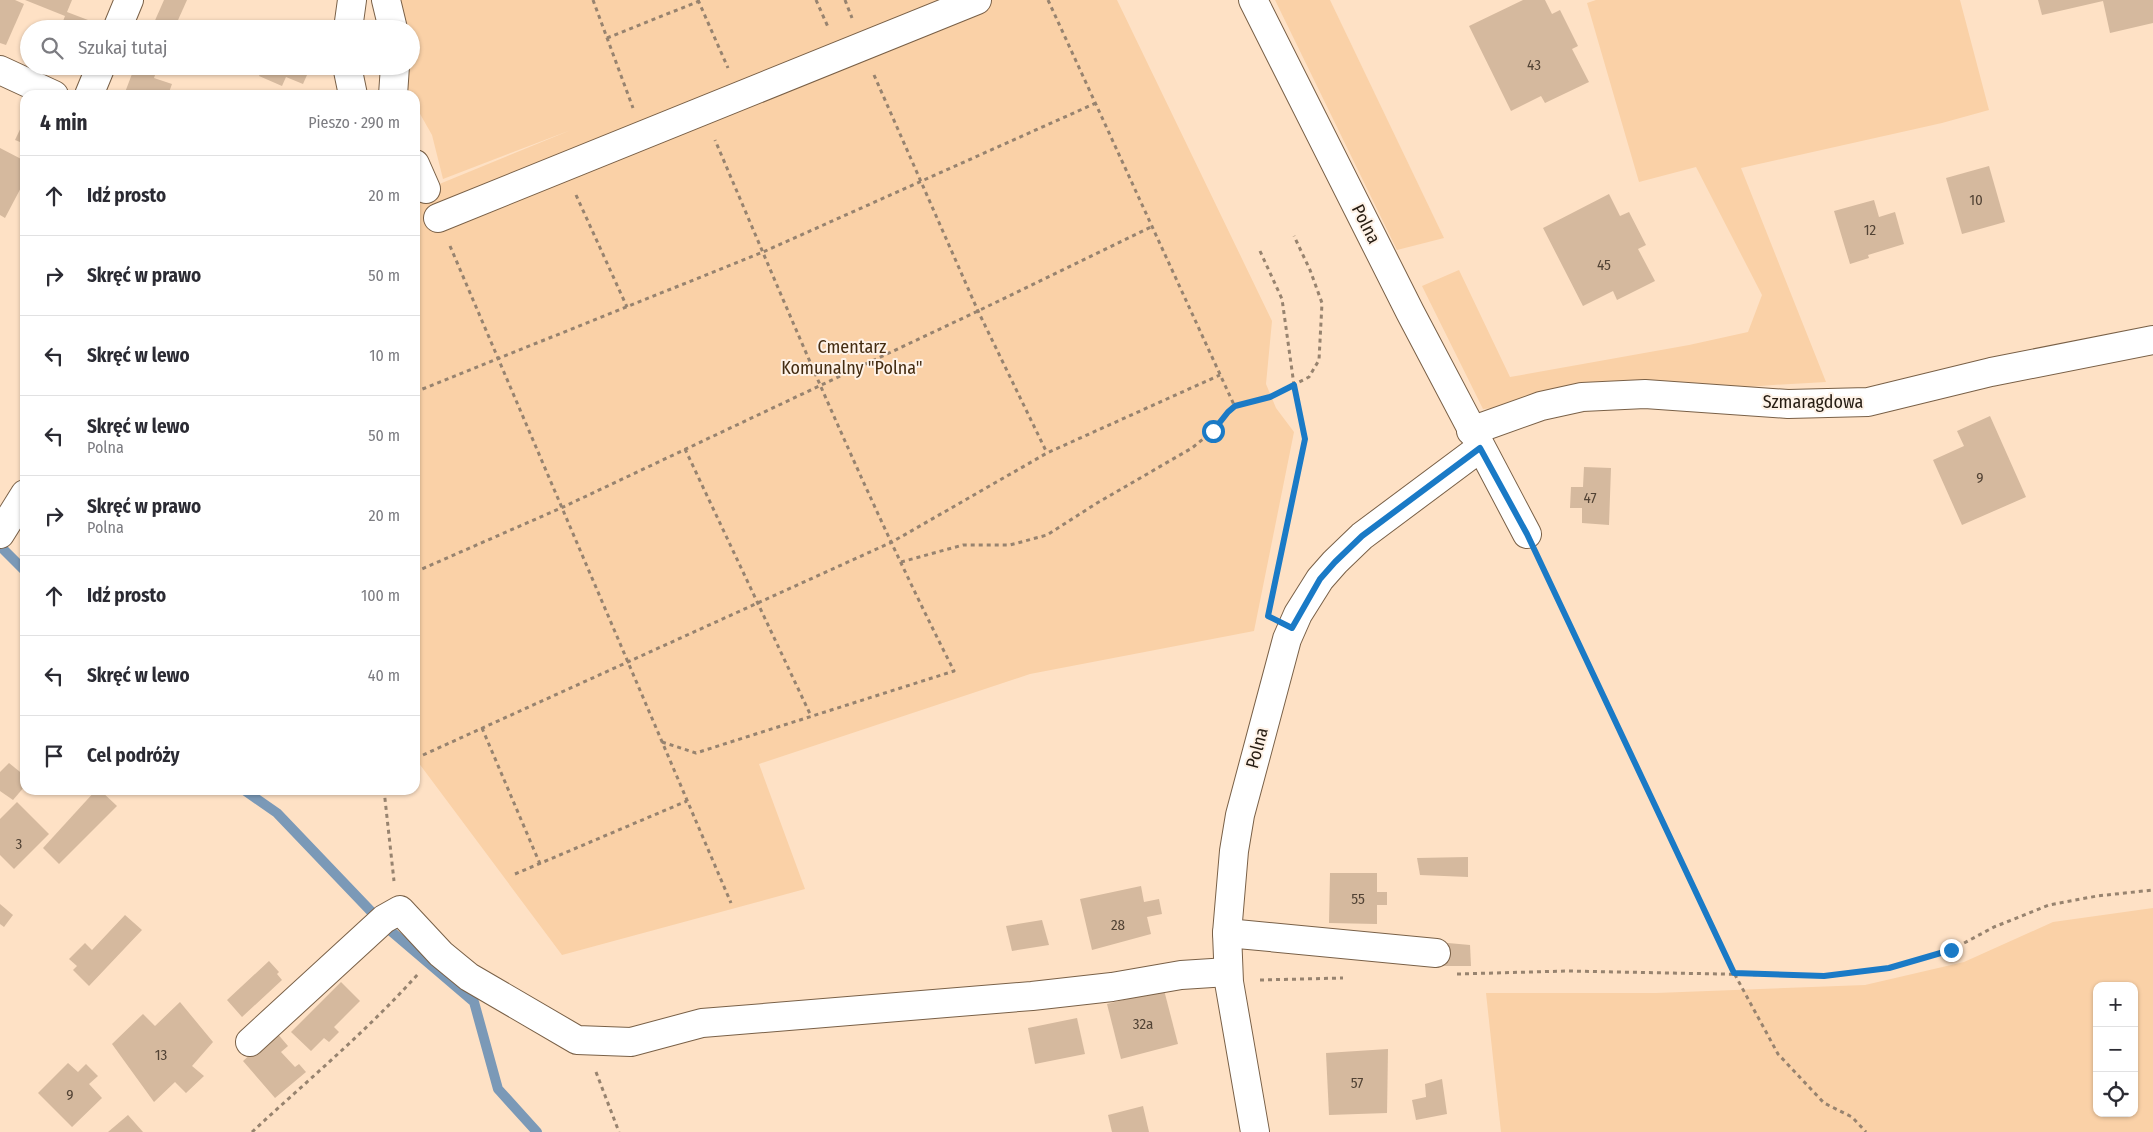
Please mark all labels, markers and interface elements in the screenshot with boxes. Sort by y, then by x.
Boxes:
search box [20,20,420,75]
icon: search [38,34,66,62]
text: Szukaj tutaj [78,36,168,59]
house number: 43 [1527,56,1541,74]
text: 4 min [40,110,88,136]
text: Pieszo · 290 m [308,113,400,132]
icon: ahead [40,182,68,210]
text: Idź prosto [87,184,166,207]
text: 20 m [369,186,400,205]
house number: 10 [1969,191,1983,209]
street label: Polna [1347,201,1385,248]
house number: 12 [1864,221,1877,239]
house number: 45 [1597,256,1611,274]
icon: right [40,262,68,290]
text: Skręć w prawo [87,264,201,287]
text: 50 m [368,266,400,285]
park label: Cmentarz Komunalny "Polna" [781,336,923,379]
icon: left [40,342,68,370]
text: Skręć w lewo [87,344,190,367]
text: 10 m [369,346,400,365]
street label: Szmaragdowa [1763,391,1863,413]
text: Skręć w lewo [87,415,190,438]
route start [1202,420,1225,443]
icon: left [40,422,68,450]
text: 50 m [368,426,400,445]
text: Polna [87,438,124,457]
house number: 9 [1976,469,1984,487]
house number: 47 [1583,489,1597,507]
text: Skręć w prawo [87,495,201,518]
icon: right [40,502,68,530]
text: 20 m [369,506,400,525]
text: Polna [87,518,124,537]
icon: ahead [40,582,68,610]
text: Idź prosto [87,584,166,607]
text: 100 m [361,586,400,605]
icon: left [40,662,68,690]
text: Skręć w lewo [87,664,190,687]
text: 40 m [368,666,400,685]
street label: Polna [1241,725,1273,771]
icon: arrive [40,742,68,770]
text: Cel podróży [87,744,180,767]
house number: 3 [16,835,23,853]
house number: 55 [1351,890,1365,908]
house number: 28 [1111,916,1125,934]
route end [1940,939,1963,962]
map controls [2093,982,2138,1117]
button: + [2093,982,2138,1027]
house number: 32a [1133,1015,1153,1033]
button: − [2093,1027,2138,1072]
house number: 13 [155,1046,168,1064]
button: locate [2093,1072,2138,1117]
house number: 57 [1351,1074,1363,1092]
house number: 9 [66,1086,74,1104]

